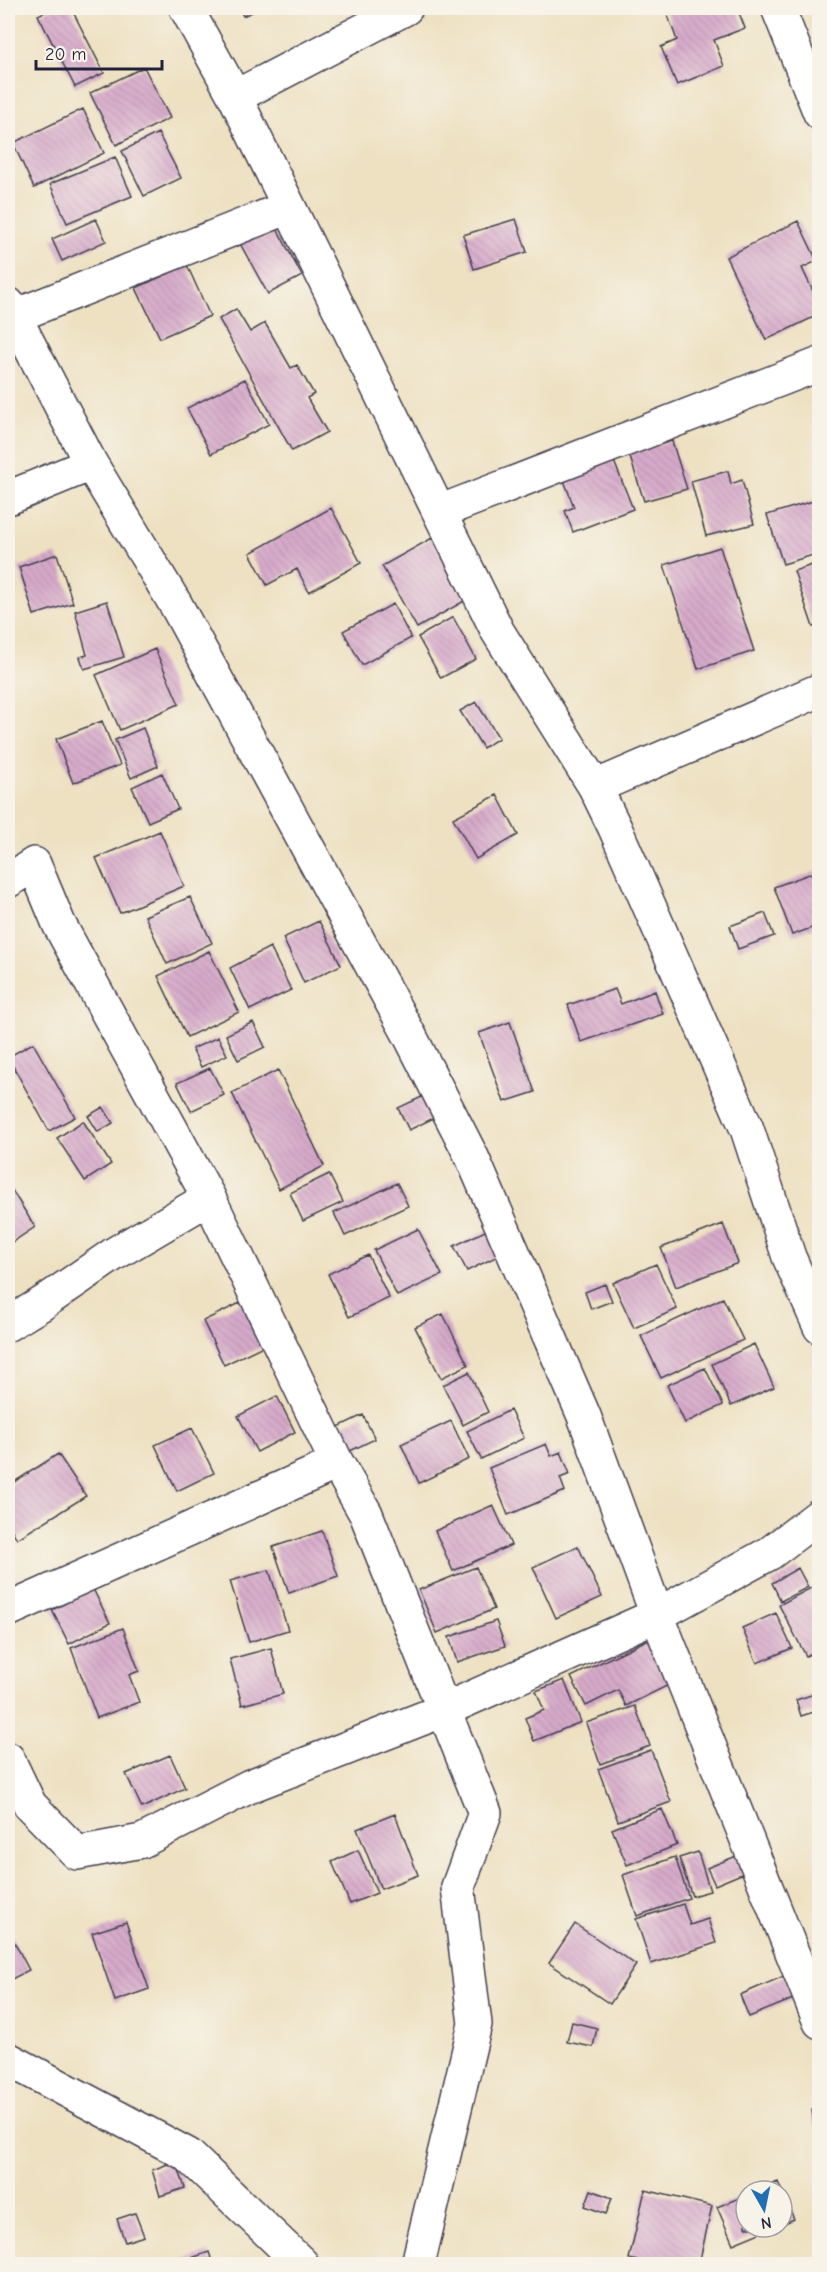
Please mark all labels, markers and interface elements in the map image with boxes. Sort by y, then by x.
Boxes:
scale bar [36,33,162,71]
text: 20 m [45,44,86,65]
north arrow [734,2179,794,2239]
text: N [760,2213,773,2233]

